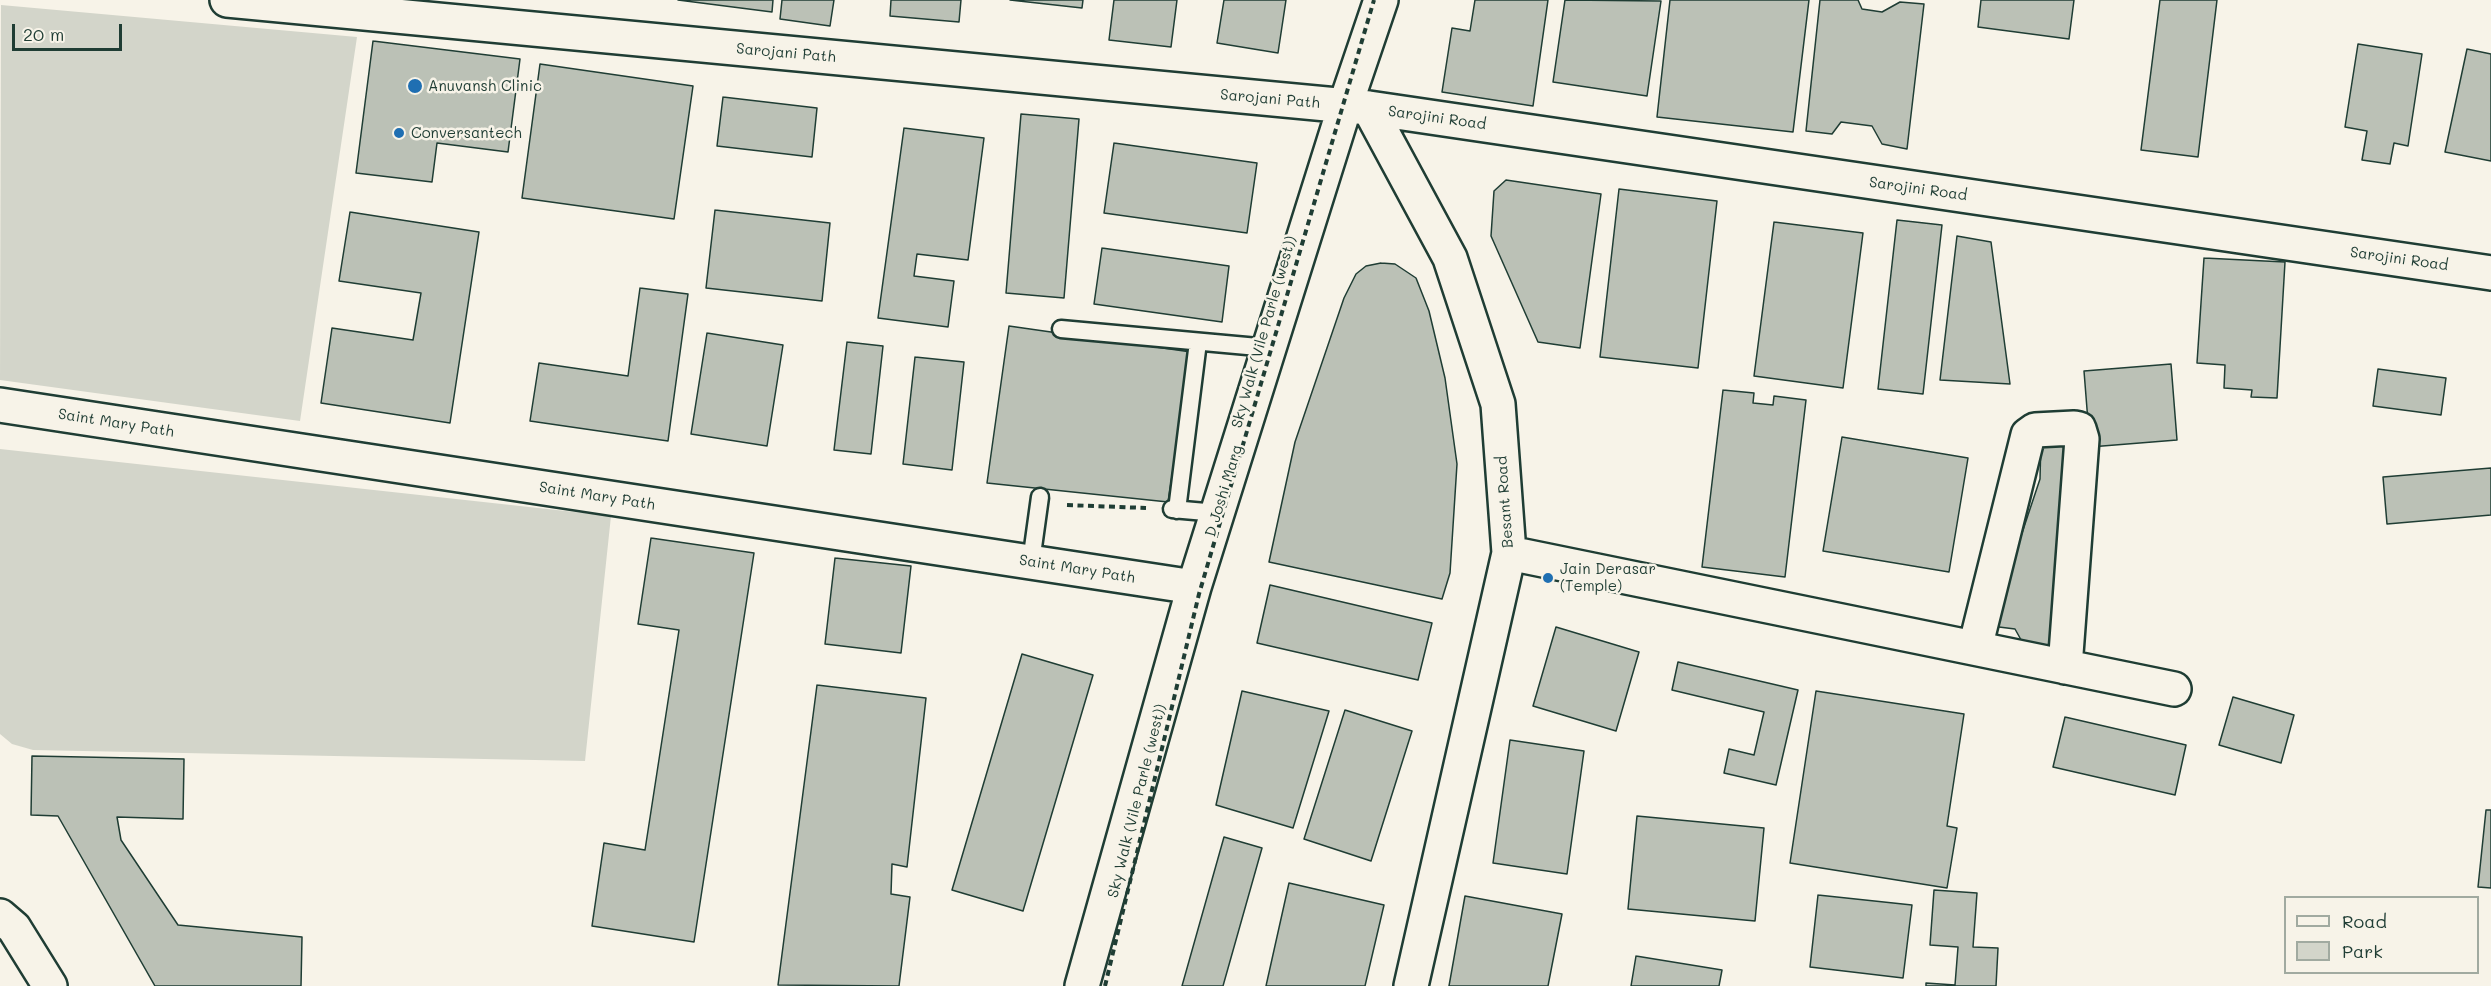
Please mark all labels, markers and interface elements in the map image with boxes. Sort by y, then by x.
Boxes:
scale bar [15,12,124,50]
text: 20 m [23,22,64,46]
street label: Sarojani Path [735,40,837,66]
marker: Anuvansh Clinic [406,77,424,95]
place label: Anuvansh Clinic [428,77,542,95]
street label: Sarojani Path [1219,86,1321,112]
street label: Sarojini Road [1387,102,1487,134]
place label: Conversantech [411,124,522,142]
marker: Conversantech [392,126,406,140]
street label: Sarojini Road [1868,173,1968,205]
street label: Sky Walk (Vile Parle (west)) [1228,234,1300,430]
street label: Sarojini Road [2349,243,2449,275]
street label: Saint Mary Path [57,405,175,441]
street label: D Joshi Marg [1202,443,1246,539]
street label: Besant Road [1493,455,1517,549]
street label: Saint Mary Path [538,478,656,514]
street label: Saint Mary Path [1018,551,1136,587]
place label: Jain Derasar (Temple) [1560,560,1656,595]
marker: Jain Derasar (Temple) [1541,571,1555,585]
street label: Sky Walk (Vile Parle (west)) [1104,702,1170,900]
legend [2284,896,2479,974]
text: Road [2342,909,2387,933]
text: Park [2342,939,2383,963]

